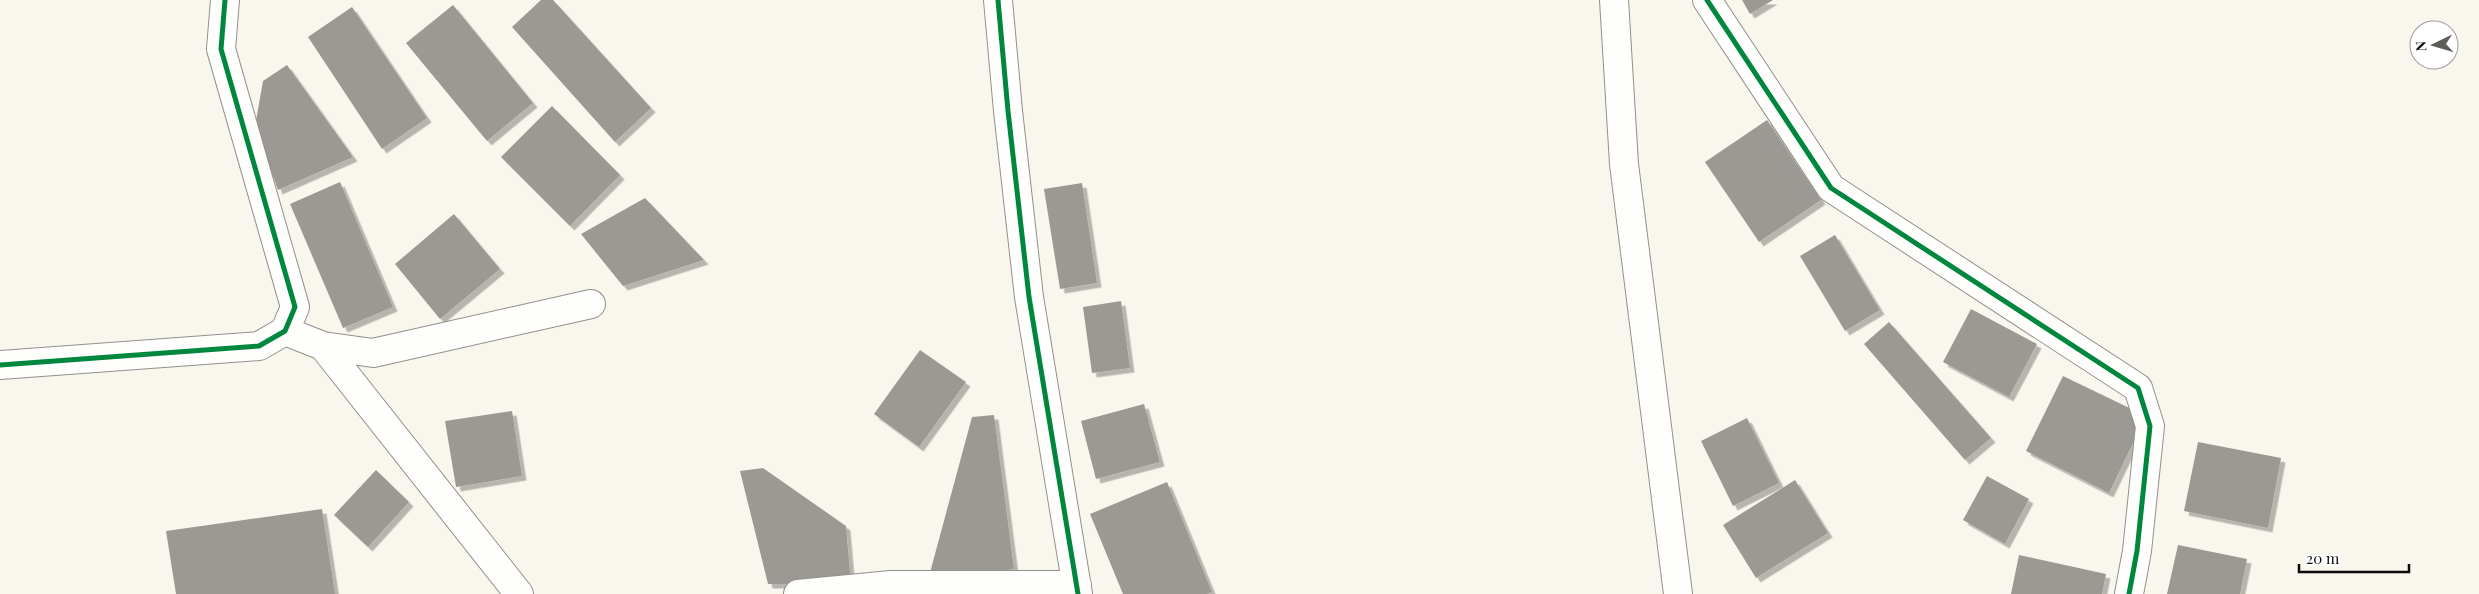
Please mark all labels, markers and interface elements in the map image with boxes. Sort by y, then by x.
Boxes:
north arrow [2409,20,2459,70]
text: N [2411,40,2430,52]
scale bar [2299,542,2409,574]
text: 20 m [2306,548,2340,568]

